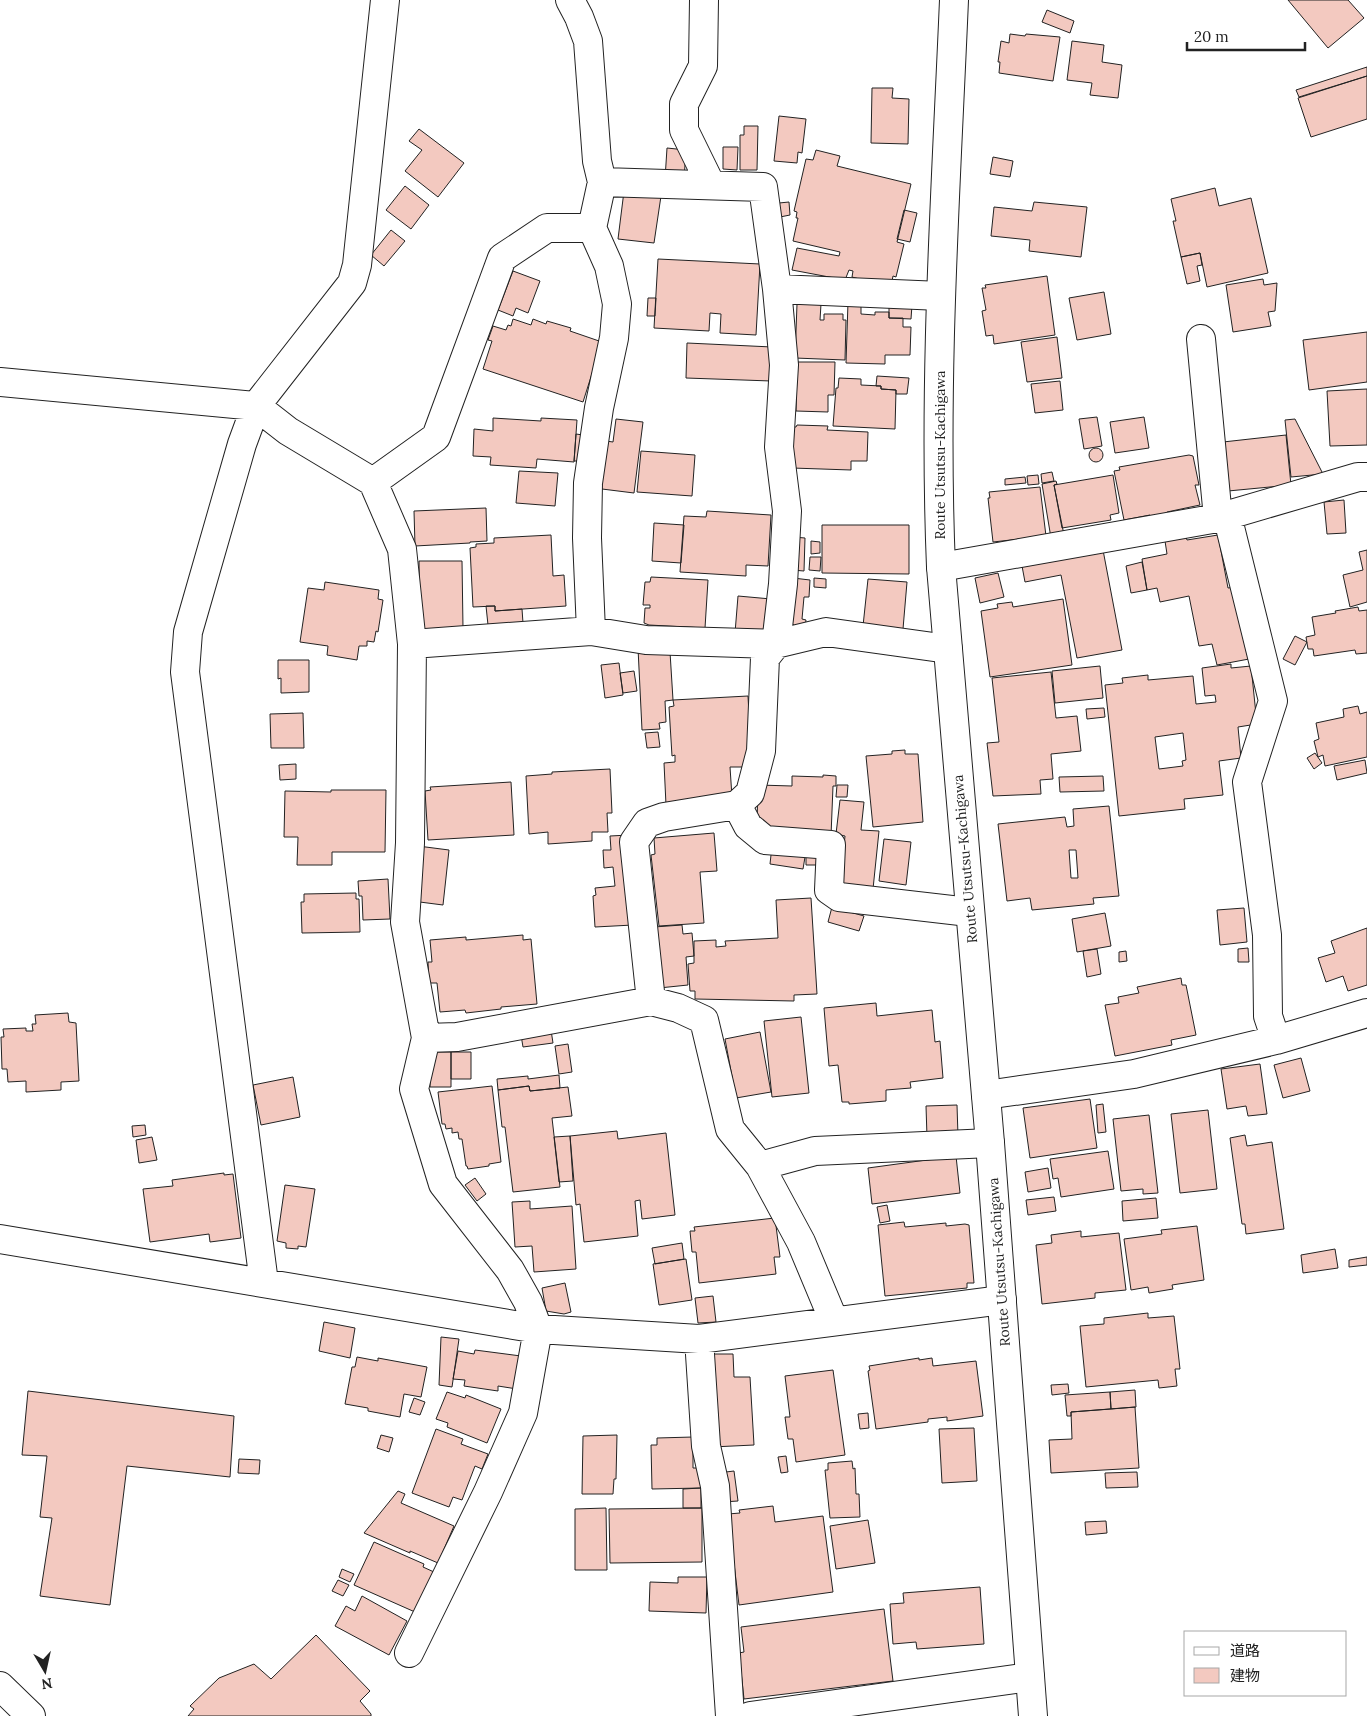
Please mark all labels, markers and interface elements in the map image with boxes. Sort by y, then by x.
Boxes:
scale bar [1187,20,1304,52]
text: 20 m [1194,27,1229,46]
street label: Route Utsutsu-Kachigawa [931,370,949,540]
street label: Route Utsutsu-Kachigawa [949,774,981,944]
street label: Route Utsutsu-Kachigawa [984,1177,1014,1347]
legend [1184,1631,1347,1696]
text: 道路 [1230,1641,1260,1660]
north arrow [20,1646,70,1696]
text: 建物 [1230,1666,1260,1685]
text: N [40,1674,54,1694]

